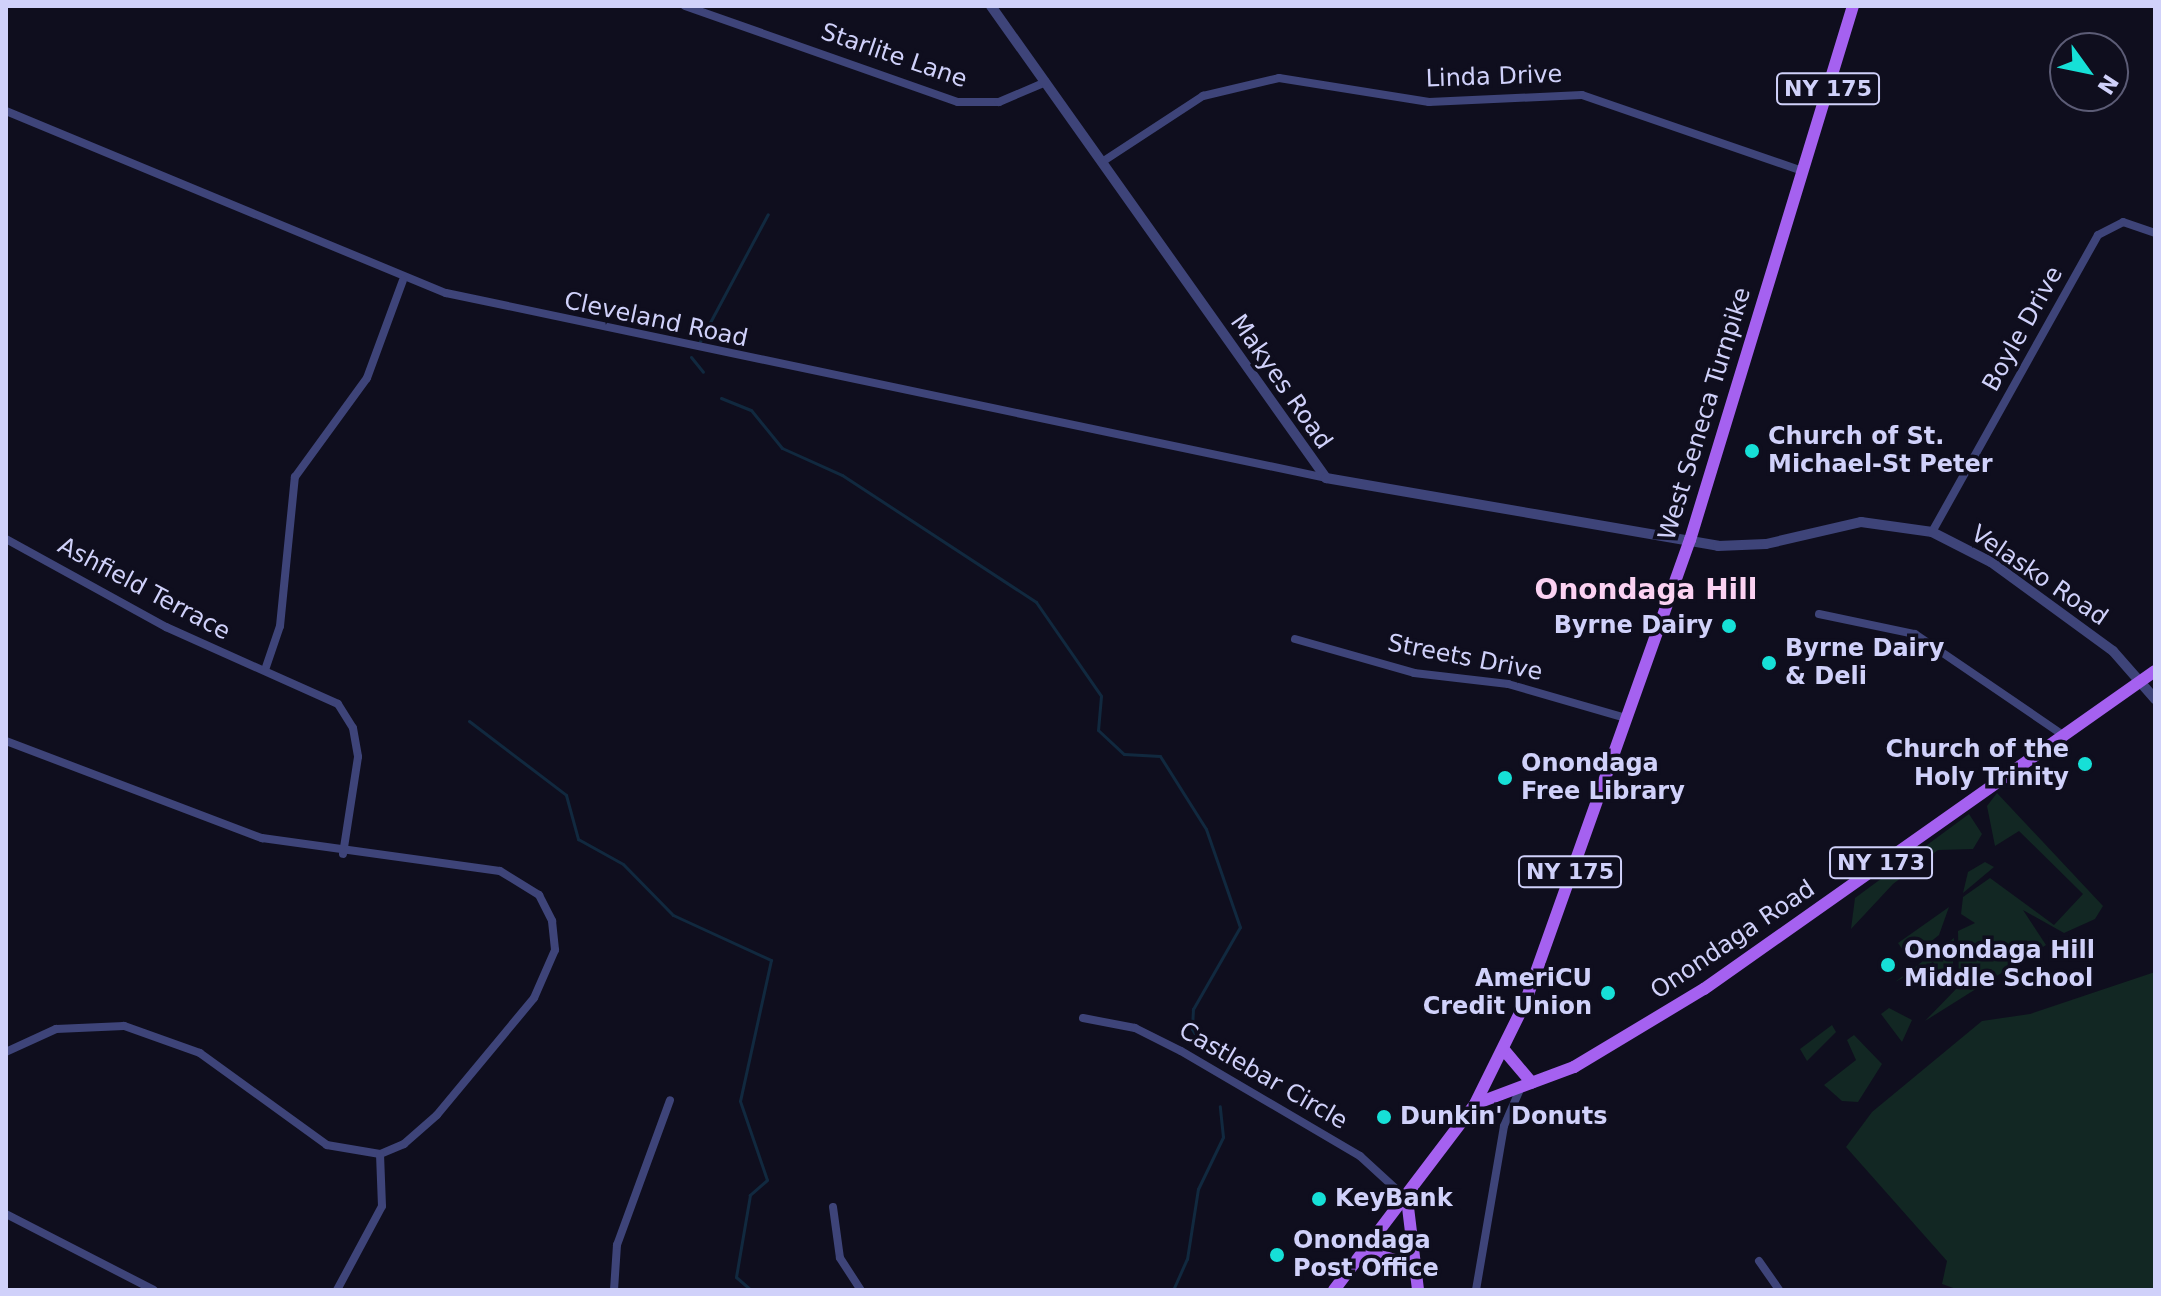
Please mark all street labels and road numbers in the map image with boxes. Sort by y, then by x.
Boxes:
street label: Starlite Lane [817,18,971,94]
street label: Linda Drive [1425,60,1563,94]
road number: NY 175 [1776,71,1880,107]
street label: Boyle Drive [1977,261,2069,397]
street label: West Seneca Turnpike [1653,284,1757,544]
street label: Cleveland Road [562,286,750,354]
street label: Makyes Road [1224,309,1338,455]
street label: Velasko Road [1965,520,2113,632]
street label: Ashfield Terrace [53,531,235,647]
street label: Streets Drive [1385,629,1545,687]
road number: NY 173 [1829,845,1933,881]
road number: NY 175 [1518,854,1622,890]
street label: Onondaga Road [1645,874,1821,1006]
street label: Castlebar Circle [1174,1016,1352,1136]

